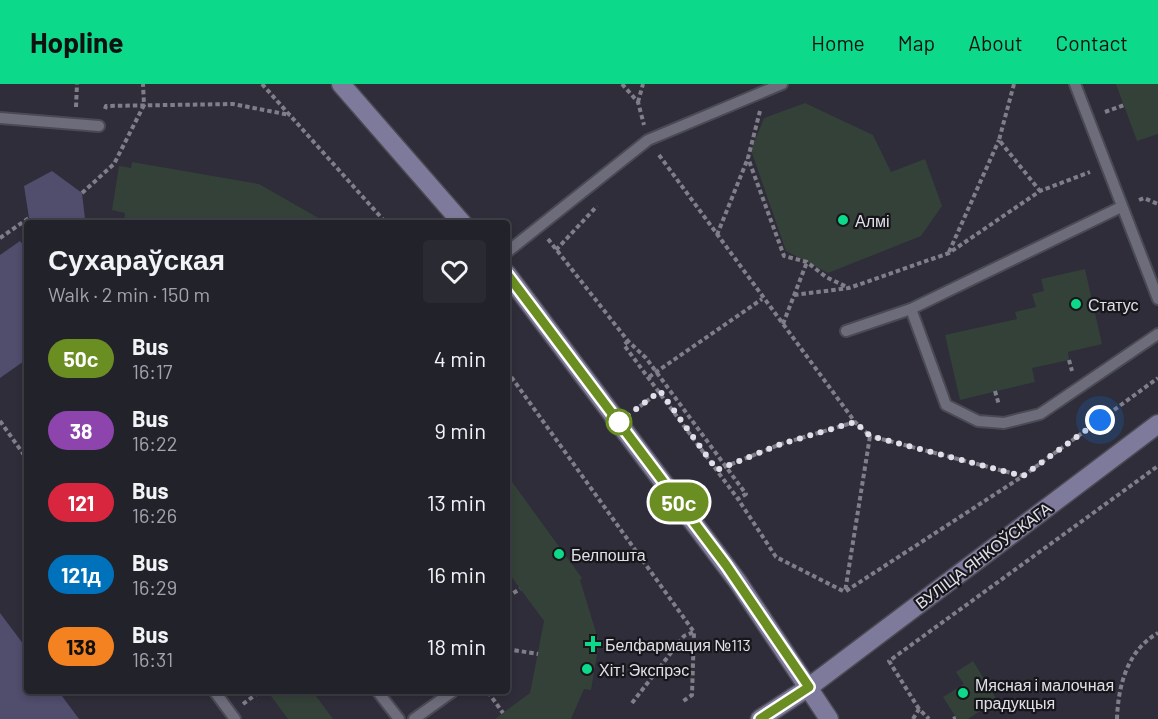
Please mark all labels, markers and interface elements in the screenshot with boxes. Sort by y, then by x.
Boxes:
text: Hopline [30,25,124,59]
text: Home [811,30,865,55]
text: Map [898,30,935,55]
text: About [968,30,1023,55]
text: Contact [1056,30,1128,55]
place label: Алмі [855,211,890,230]
marker: Алмі [836,213,850,227]
button: heart [423,240,486,303]
text: Сухараўская [48,242,225,276]
text: Walk · 2 min · 150 m [48,282,210,306]
place label: Статус [1088,295,1139,314]
marker: Статус [1069,297,1083,311]
text: Bus [132,333,169,359]
text: 4 min [434,345,486,371]
text: 50с [64,346,98,371]
text: 16:17 [132,359,173,383]
text: Bus [132,405,169,431]
your location [1085,405,1115,435]
unlabelled marker [606,409,632,435]
text: 9 min [434,417,486,443]
text: 38 [70,418,92,443]
text: 16:22 [132,431,178,455]
text: Bus [132,477,169,503]
line badge: 50с [644,482,714,522]
text: 13 min [427,489,486,515]
text: 121 [68,490,94,515]
text: 50с [662,490,696,515]
street label: ВУЛІЦА ЯНКОЎСКАГА [911,498,1055,612]
text: 16:26 [132,503,177,527]
place label: Белпошта [571,545,646,564]
marker: Белпошта [552,547,566,561]
text: Bus [132,549,169,575]
text: 16 min [427,561,486,587]
text: 121д [61,562,101,587]
text: 16:29 [132,575,177,599]
text: Bus [132,621,169,647]
text: 18 min [427,633,486,659]
text: 138 [66,634,96,659]
place label: Белфармация №113 [605,635,751,654]
marker: Белфармация №113 [586,637,600,651]
text: 16:31 [132,647,173,671]
place label: Хіт! Экспрэс [599,660,689,679]
marker: Хіт! Экспрэс [580,662,594,676]
place label: Мясная і малочная прадукцыя [975,675,1114,712]
marker: Мясная і малочная прадукцыя [956,686,970,700]

